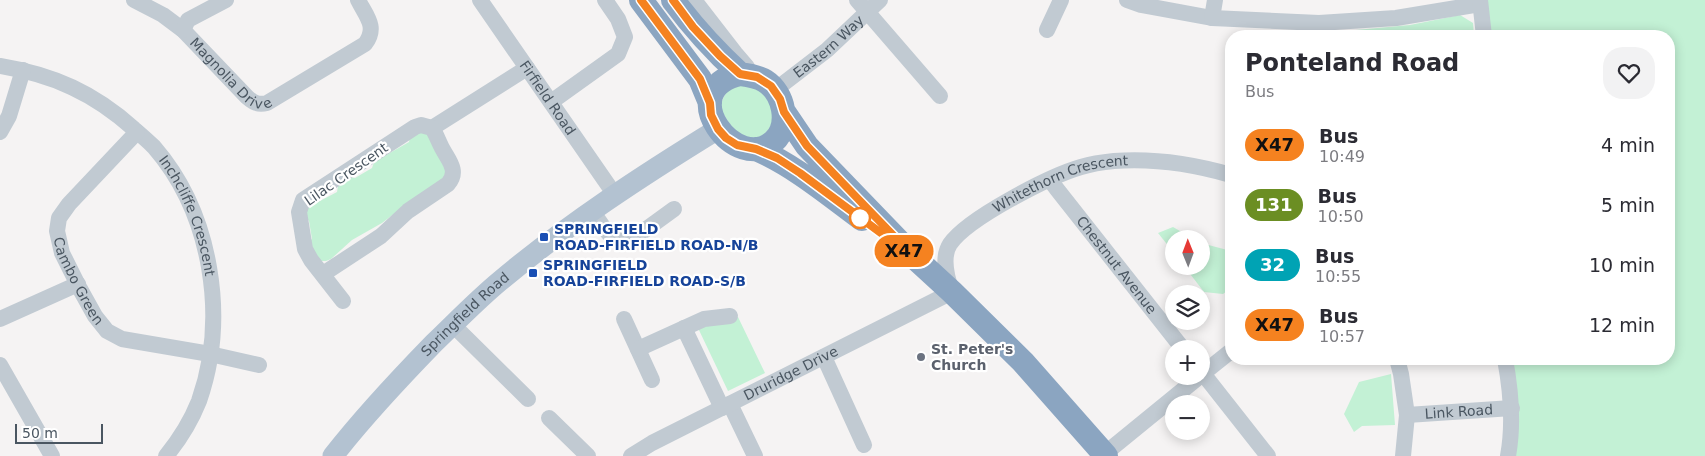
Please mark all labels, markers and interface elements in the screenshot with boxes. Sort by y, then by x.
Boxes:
street label: Eastern Way [790,12,867,81]
street label: Magnolia Drive [187,34,275,112]
button: heart [1603,47,1655,99]
text: Ponteland Road [1245,49,1459,77]
street label: Firfield Road [517,58,579,138]
text: Bus [1245,82,1274,101]
text: Bus [1319,125,1358,147]
text: X47 [1255,134,1294,155]
text: 4 min [1601,134,1655,156]
street label: Lilac Crescent [301,139,391,209]
text: 10:49 [1319,147,1365,166]
street label: Inchcliffe Crescent [156,152,218,278]
street label: Whitethorn Crescent [990,152,1129,216]
text: Bus [1318,185,1357,207]
text: 131 [1255,194,1293,215]
text: 5 min [1601,194,1655,216]
unlabelled marker [849,207,871,229]
text: 10:50 [1318,207,1364,226]
street label: Chestnut Avenue [1073,213,1160,317]
place label: SPRINGFIELD ROAD-FIRFIELD ROAD-N/B [554,221,758,253]
north arrow [1165,230,1210,275]
map controls [1165,230,1210,440]
marker: SPRINGFIELD ROAD-FIRFIELD ROAD-N/B [538,231,550,243]
street label: Cambo Green [51,235,107,328]
line badge: X47 [875,235,933,267]
text: X47 [885,240,923,261]
text: Bus [1315,245,1354,267]
text: 32 [1260,254,1285,275]
text: 10 min [1589,254,1655,276]
place label: SPRINGFIELD ROAD-FIRFIELD ROAD-S/B [543,257,746,289]
marker: SPRINGFIELD ROAD-FIRFIELD ROAD-S/B [527,267,539,279]
text: 10:55 [1315,267,1361,286]
street label: Springfield Road [418,269,512,359]
button: layers [1165,285,1210,330]
text: Bus [1319,305,1358,327]
text: X47 [1255,314,1294,335]
text: 12 min [1589,314,1655,336]
text: 10:57 [1319,327,1365,346]
button: + [1165,340,1210,385]
place label: St. Peter's Church [931,341,1013,373]
street label: Druridge Drive [741,343,840,404]
marker: St. Peter's Church [915,351,927,363]
button: − [1165,395,1210,440]
street label: Link Road [1424,401,1493,422]
scale bar [15,421,102,444]
text: 50 m [22,425,58,441]

